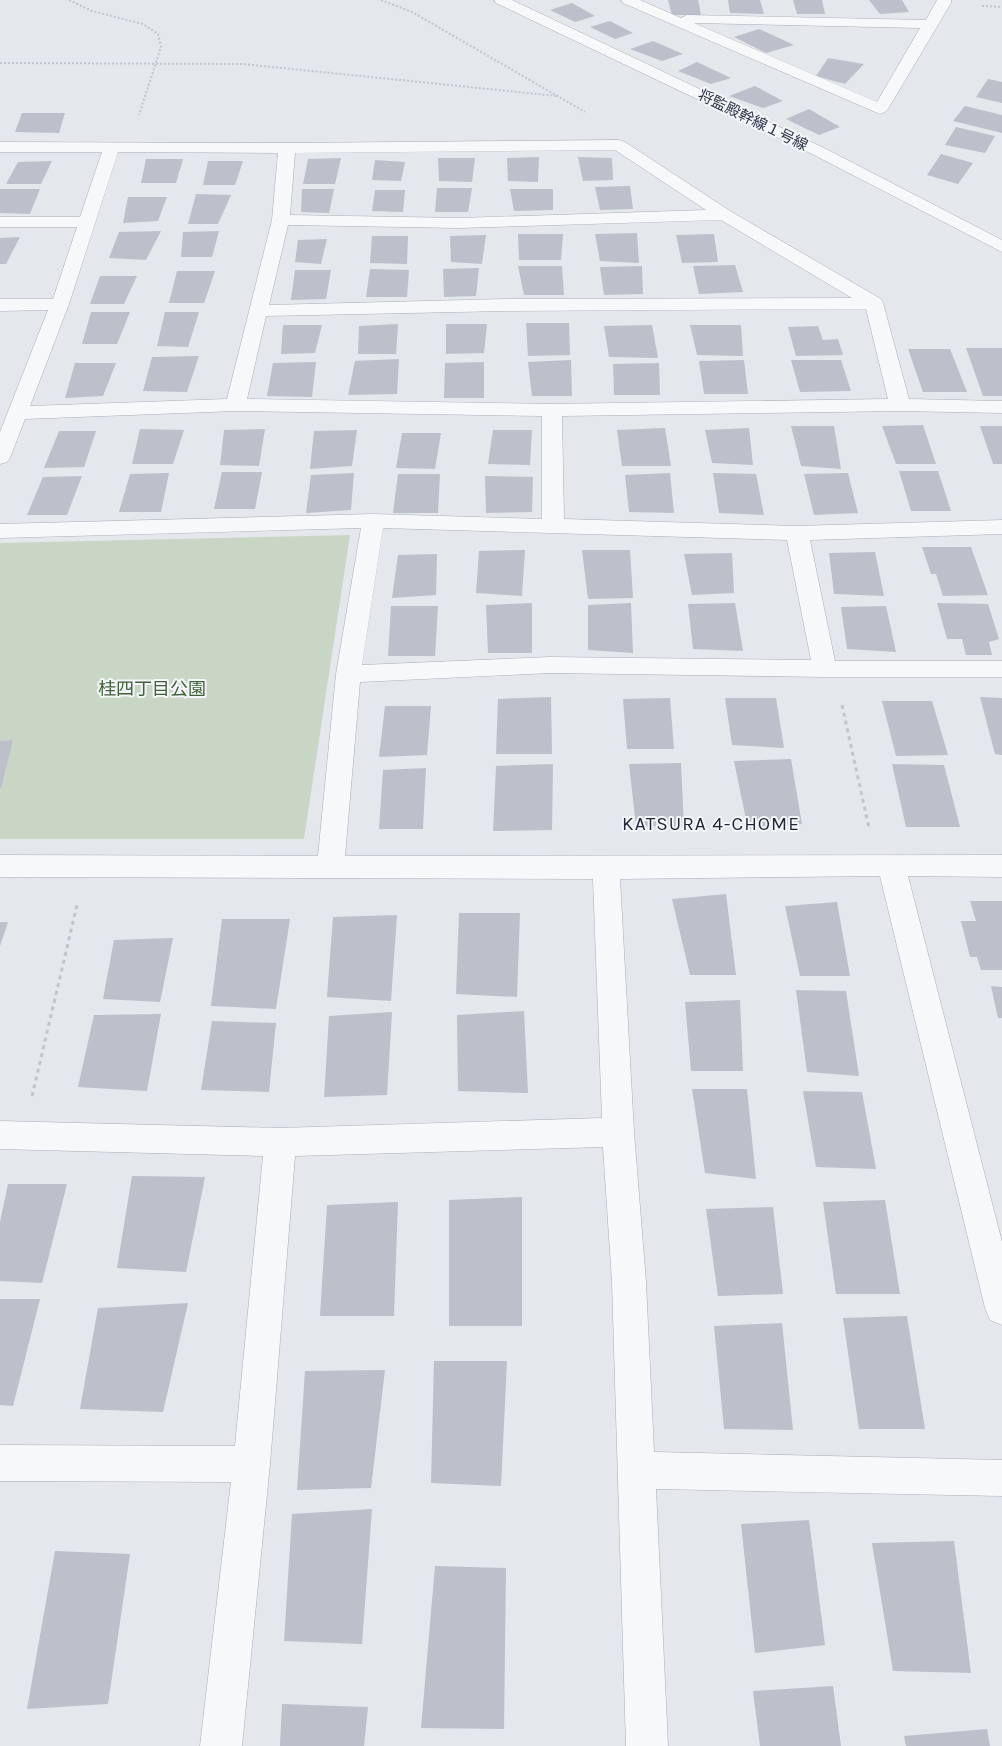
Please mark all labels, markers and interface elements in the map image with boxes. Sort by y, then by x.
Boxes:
street label: 将監殿幹線１号線 [695,86,811,154]
park label: 桂四丁目公園 [98,678,206,700]
district label: KATSURA 4-CHOME [622,813,800,835]

